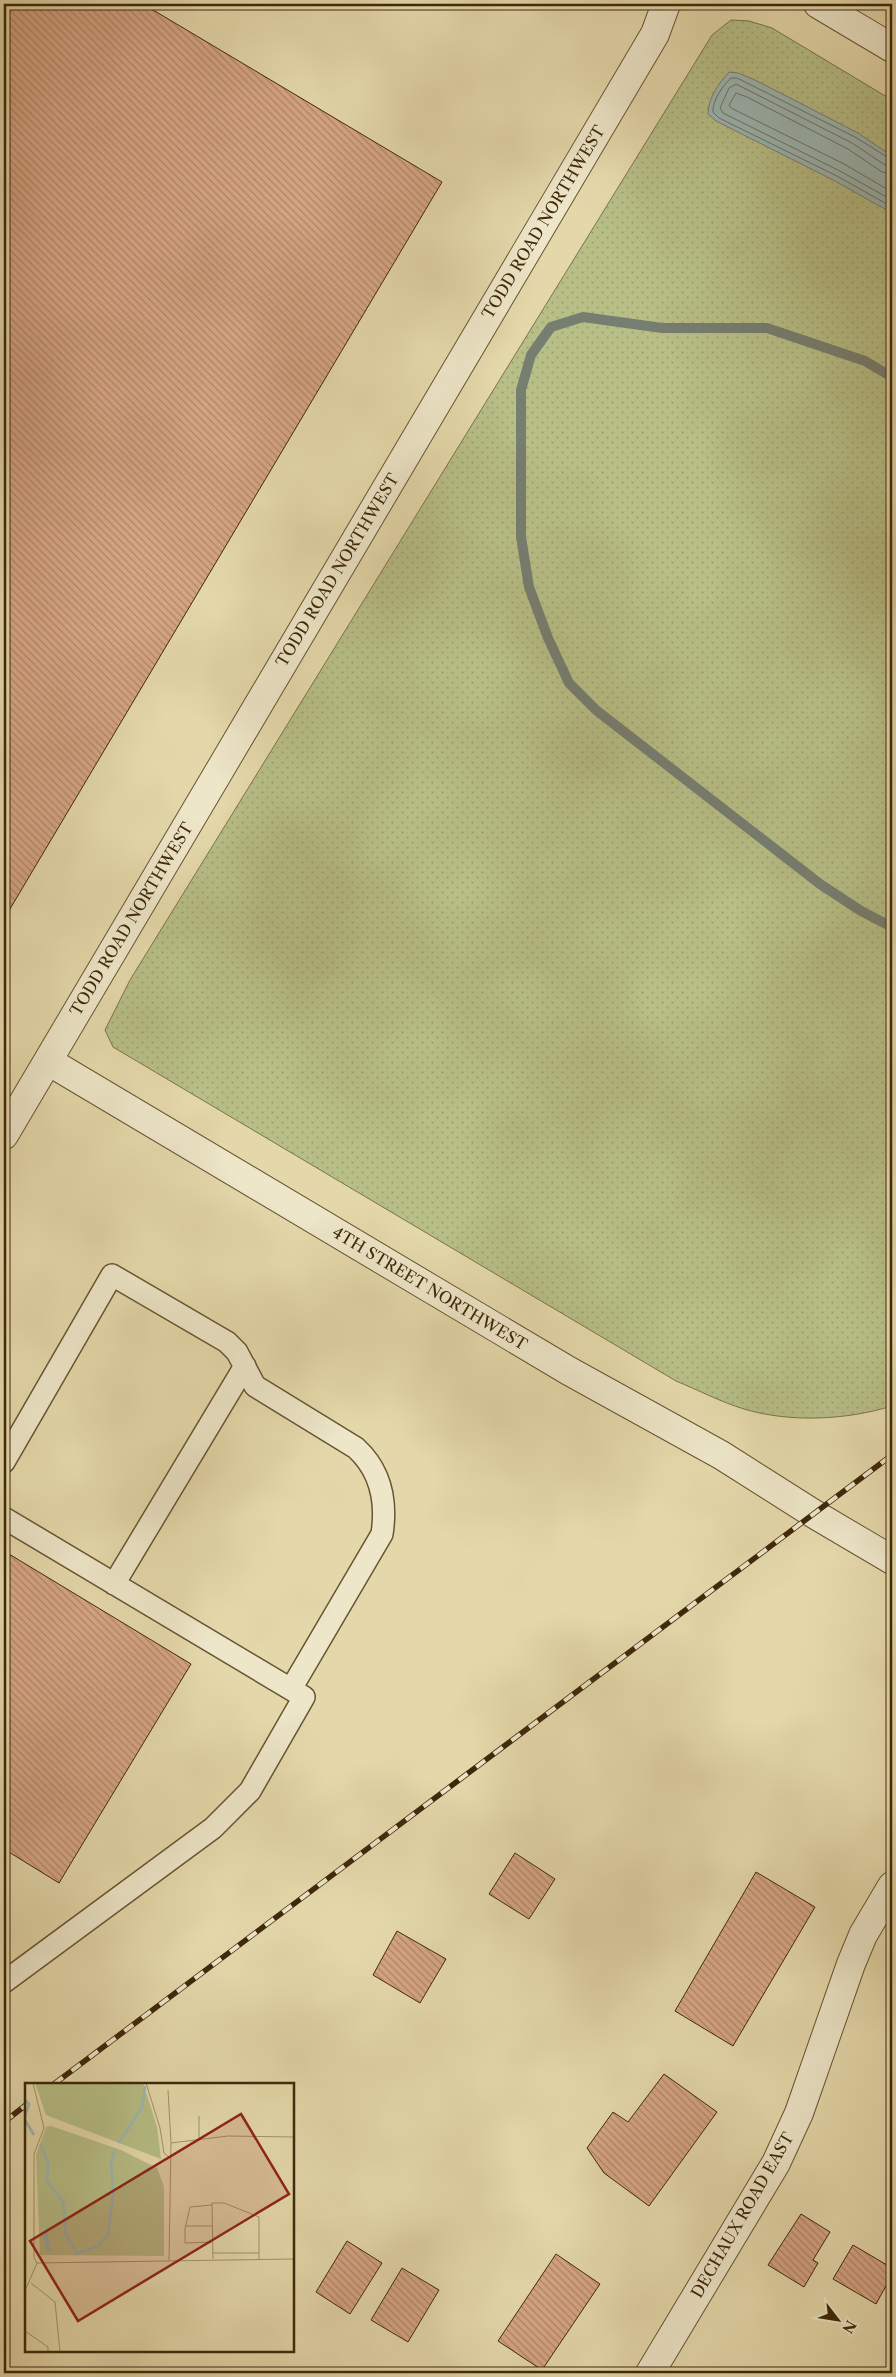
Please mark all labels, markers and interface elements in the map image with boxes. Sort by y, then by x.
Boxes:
street label: TODD ROAD NORTHWEST [477,122,609,322]
street label: TODD ROAD NORTHWEST [271,470,403,670]
street label: TODD ROAD NORTHWEST [65,819,197,1019]
street label: 4TH STREET NORTHWEST [329,1222,531,1354]
inset map [25,2083,294,2352]
street label: DECHAUX ROAD EAST [686,2129,798,2301]
north arrow [814,2294,864,2344]
text: N [838,2317,860,2337]

